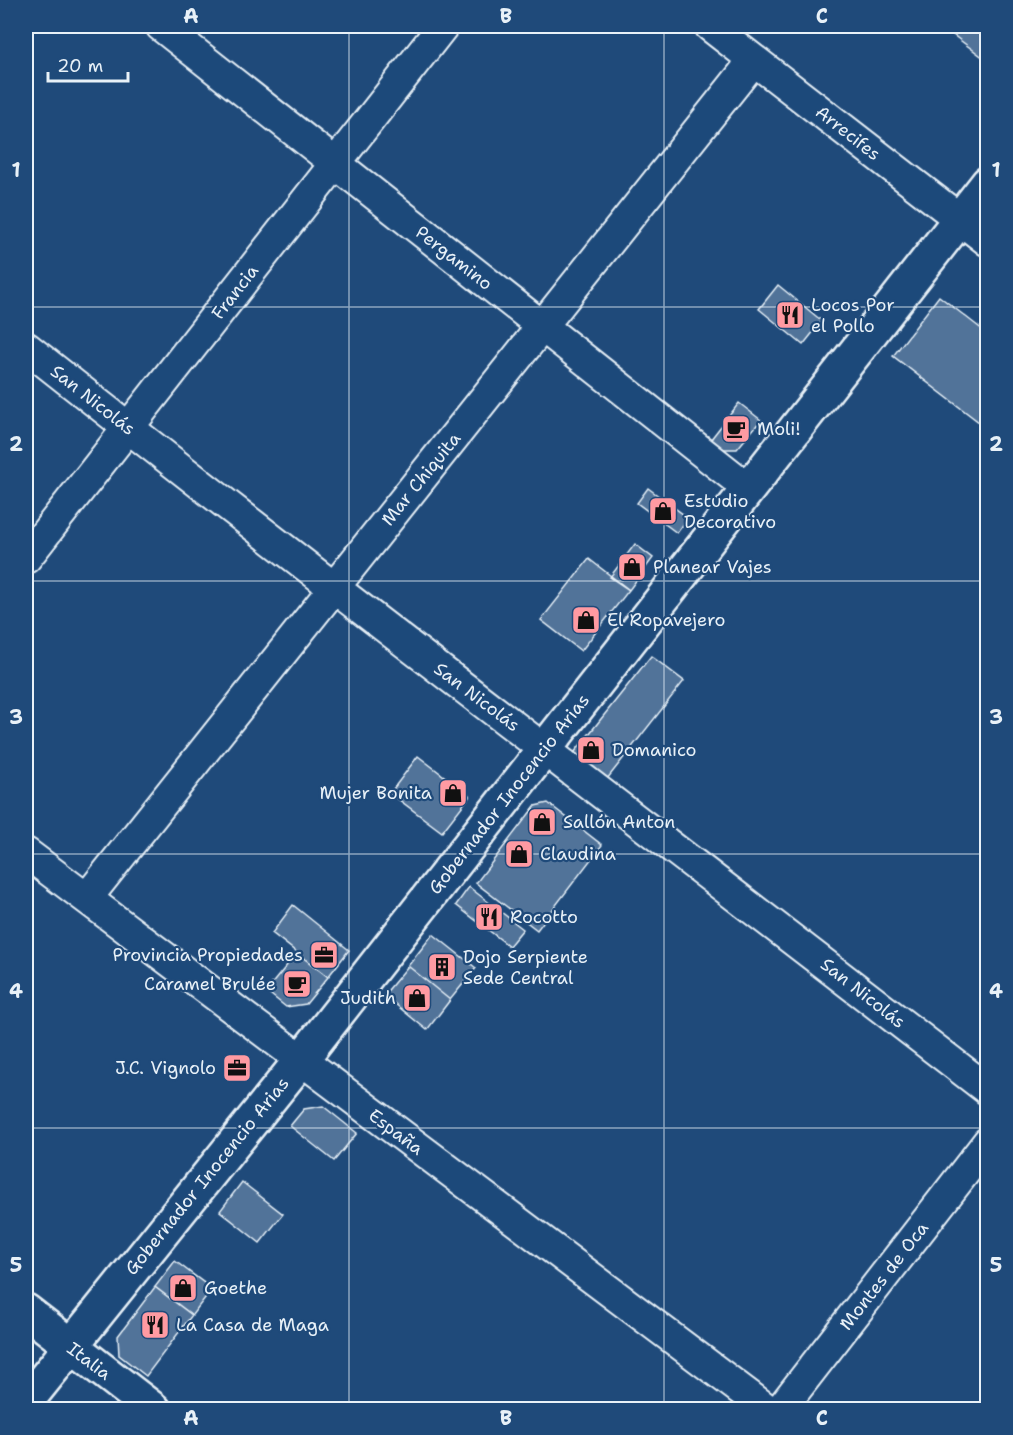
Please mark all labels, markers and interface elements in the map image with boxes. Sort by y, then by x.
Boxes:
text: A [183,3,199,29]
text: B [500,3,512,29]
text: C [816,3,828,29]
scale bar [48,45,128,83]
text: 20 m [57,54,103,78]
street label: Arrecifes [810,100,886,166]
text: 1 [11,157,21,183]
text: 1 [991,157,1001,183]
street label: Pergamino [411,220,497,296]
street label: Francia [206,260,264,324]
place label: Locos Por el Pollo [811,293,895,338]
restaurant icon: Locos Por el Pollo [774,299,806,331]
street label: San Nicolás [46,359,140,441]
cafe icon: Moli! [720,413,752,445]
place label: Moli! [757,417,800,441]
street label: Mar Chiquita [376,427,466,531]
text: 2 [9,431,23,457]
text: 2 [989,431,1003,457]
place label: Estudio Decorativo [684,489,776,534]
shop icon: Estudio Decorativo [647,495,679,527]
shop icon: Planear Vajes [616,551,648,583]
place label: Planear Vajes [653,555,772,579]
shop icon: El Ropavejero [570,604,602,636]
place label: El Ropavejero [607,608,725,632]
street label: San Nicolás [429,657,525,737]
street label: Gobernador Inocencio Arias [423,689,595,899]
text: 3 [9,704,23,730]
text: 3 [989,704,1003,730]
shop icon: Domanico [575,734,607,766]
place label: Domanico [612,738,696,762]
shop icon: Mujer Bonita [437,777,469,809]
place label: Mujer Bonita [320,781,432,805]
shop icon: Sallón Anton [526,806,558,838]
place label: Sallón Anton [563,810,675,834]
shop icon: Claudina [503,838,535,870]
place label: Claudina [540,842,616,866]
restaurant icon: Rocotto [473,901,505,933]
place label: Rocotto [510,905,578,929]
office icon: Provincia Propiedades [308,939,340,971]
place label: Provincia Propiedades [113,943,303,967]
place label: Dojo Serpiente Sede Central [463,945,588,990]
building icon: Dojo Serpiente Sede Central [426,951,458,983]
street label: San Nicolás [816,952,910,1034]
cafe icon: Caramel Brulée [281,968,313,1000]
place label: Caramel Brulée [144,972,276,996]
text: 4 [9,978,23,1004]
text: 4 [989,978,1003,1004]
shop icon: Judith [401,982,433,1014]
place label: Judith [340,986,396,1010]
office icon: J.C. Vignolo [221,1052,253,1084]
place label: J.C. Vignolo [115,1056,216,1080]
street label: Gobernador Inocencio Arias [120,1072,294,1280]
street label: España [364,1103,428,1161]
street label: Montes de Oca [834,1217,934,1335]
text: 5 [10,1252,22,1278]
text: 5 [990,1252,1002,1278]
shop icon: Goethe [167,1272,199,1304]
place label: Goethe [204,1276,267,1300]
restaurant icon: La Casa de Maga [139,1309,171,1341]
place label: La Casa de Maga [176,1313,329,1337]
street label: Italia [62,1337,116,1385]
text: A [183,1405,199,1431]
text: B [500,1405,512,1431]
text: C [816,1405,828,1431]

